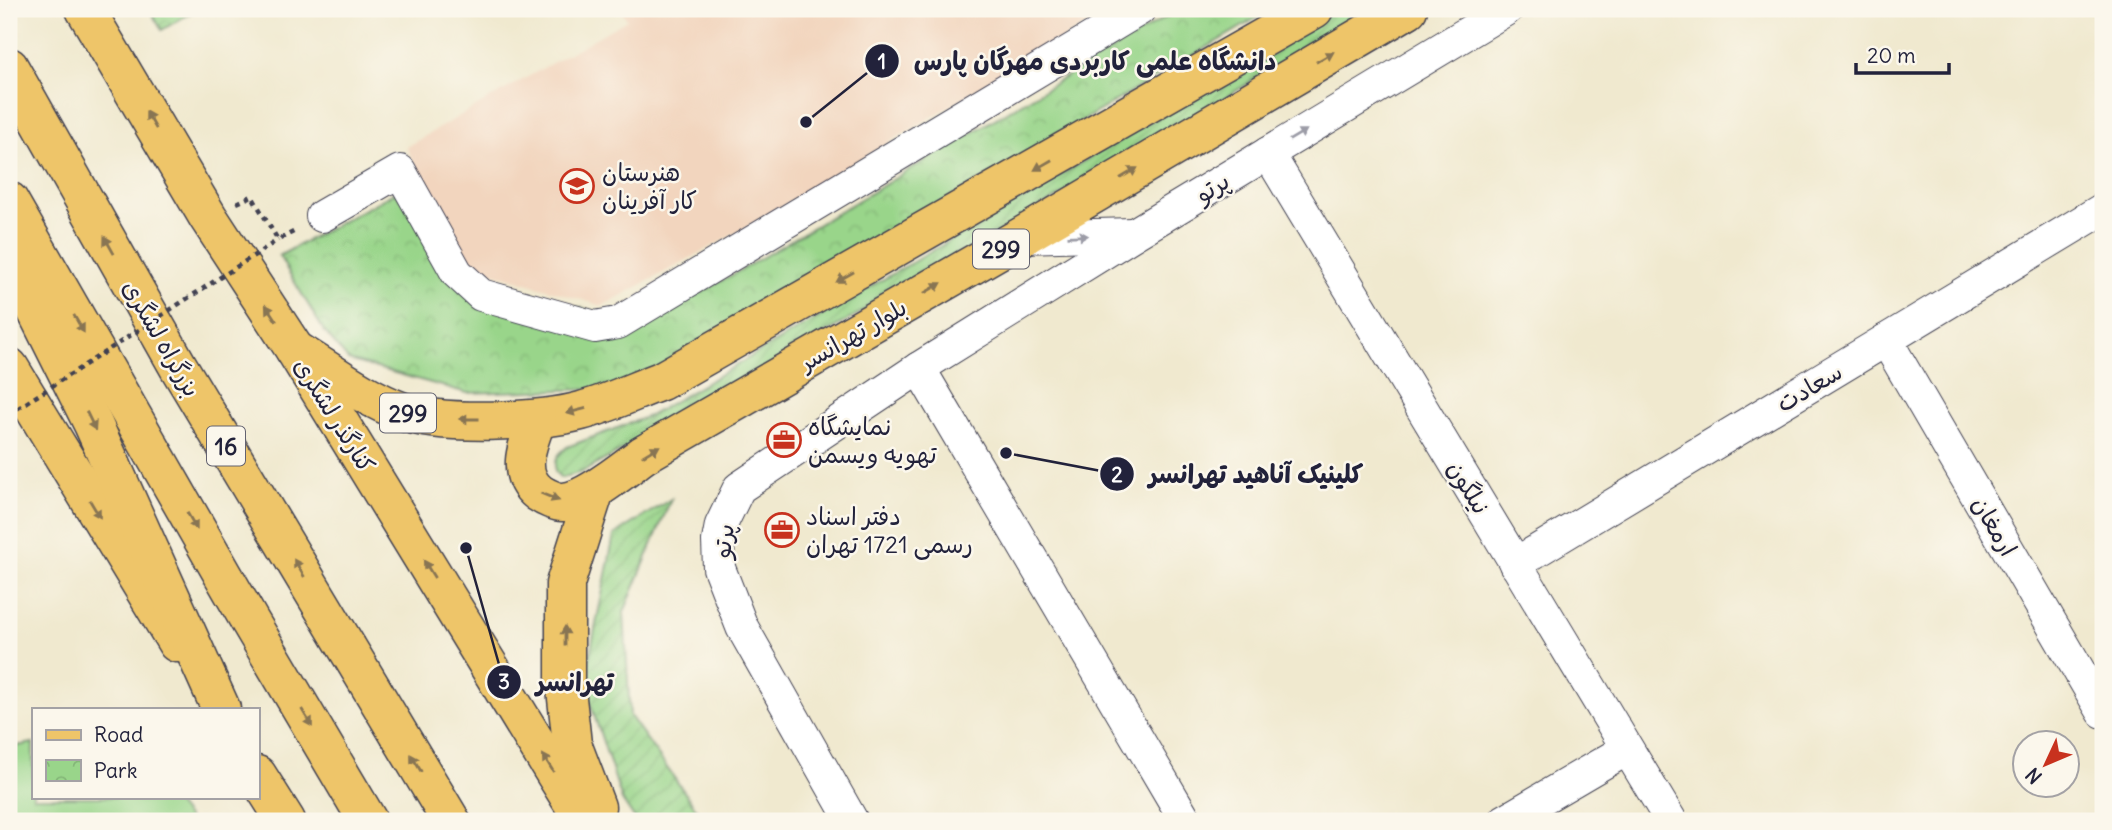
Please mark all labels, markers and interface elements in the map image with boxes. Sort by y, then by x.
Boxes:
scale bar [1856,32,1949,76]
callout: دانشگاه علمی کاربردی مهرگان پارس [865,38,1290,85]
text: 20 m [1867,42,1916,69]
text: دانشگاه علمی کاربردی مهرگان پارس [914,44,1276,78]
text: 1 [878,48,886,75]
one-way arrow [1315,51,1334,63]
one-way arrow [145,111,157,130]
one-way arrow [1288,129,1307,142]
place label: هنرستان کار آفرینان [602,157,697,215]
one-way arrow [1033,158,1052,171]
street label: پرتو [1189,165,1235,210]
school or university icon: هنرستان کار آفرینان [558,167,596,205]
one-way arrow [1120,167,1139,179]
road number: 299 [973,230,1029,268]
one-way arrow [1067,230,1089,241]
one-way arrow [103,235,115,254]
one-way arrow [835,271,854,283]
street label: بزرگراه لشگری [117,274,207,402]
one-way arrow [923,282,942,294]
street label: بلوار تهرانسر [792,291,912,378]
one-way arrow [265,304,278,323]
one-way arrow [73,314,85,333]
street label: کنارگذر لشگری [288,352,382,478]
street label: سعادت [1771,356,1847,418]
road number: 299 [380,394,436,432]
one-way arrow [565,406,587,417]
one-way arrow [86,411,97,431]
place label: نمایشگاه تهویه ویسمن [808,411,938,471]
one-way arrow [458,414,480,425]
office icon: نمایشگاه تهویه ویسمن [765,421,803,459]
road number: 16 [207,426,245,466]
one-way arrow [641,444,660,457]
callout: کلینیک آناهید تهرانسر [1099,451,1377,498]
street label: نیلگون [1441,455,1497,520]
text: کلینیک آناهید تهرانسر [1146,457,1364,490]
text: 2 [1111,461,1123,488]
street label: ارمغان [1966,491,2024,561]
one-way arrow [540,492,561,503]
one-way arrow [89,499,102,518]
place label: دفتر اسناد رسمی 1721 تهران [806,501,973,560]
one-way arrow [186,511,198,531]
office icon: دفتر اسناد رسمی 1721 تهران [763,511,801,549]
street label: پرتو [706,522,741,561]
one-way arrow [292,558,305,577]
one-way arrow [423,560,436,579]
one-way arrow [559,625,571,647]
callout: تهرانسر [487,658,628,705]
text: تهرانسر [533,665,615,698]
text: 3 [498,668,510,695]
legend [32,708,259,798]
one-way arrow [301,708,313,727]
text: Road [94,721,143,748]
north arrow [2010,728,2080,798]
one-way arrow [410,753,422,772]
one-way arrow [542,754,555,773]
text: Park [94,757,137,784]
text: N [2021,763,2047,789]

